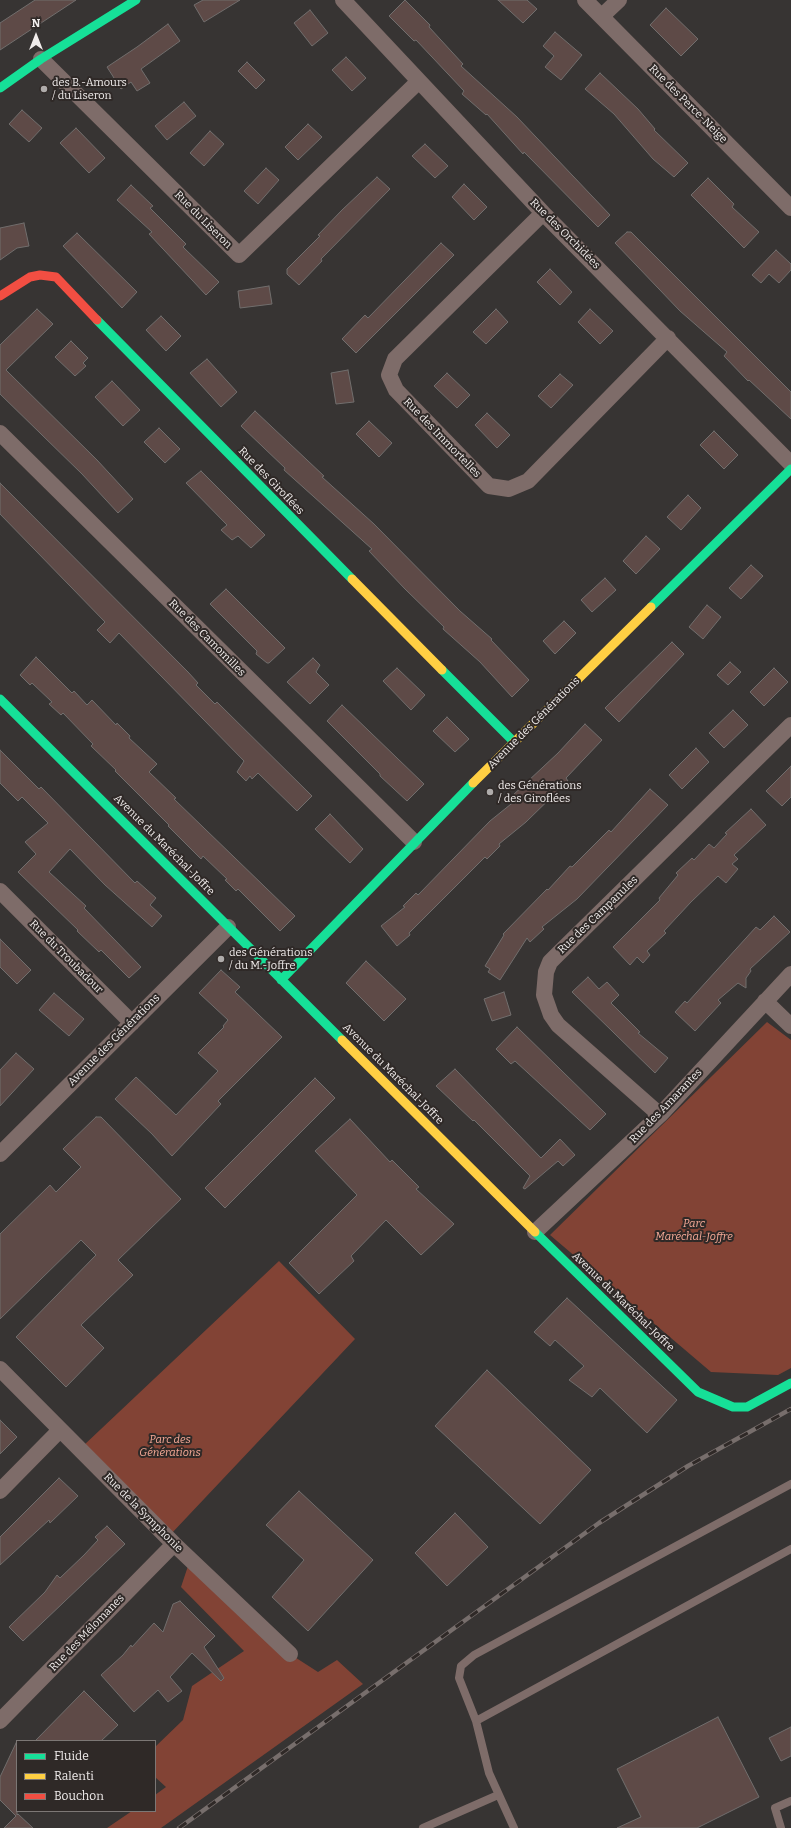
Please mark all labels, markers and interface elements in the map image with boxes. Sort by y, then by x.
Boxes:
north arrow [16,16,56,56]
text: N [32,17,40,30]
street label: Rue des Perce-Neige [646,62,730,146]
place label: des B.-Amours / du Liseron [52,76,127,102]
marker: des B.-Amours / du Liseron [39,84,49,94]
street label: Rue du Liseron [171,188,235,252]
street label: Rue des Orchidées [527,196,603,272]
street label: Rue des Immortelles [401,395,483,481]
street label: Rue des Giroflées [235,444,307,518]
street label: Rue des Camomilles [166,597,248,679]
street label: Avenue des Générations [485,674,583,772]
place label: des Générations / des Giroflées [498,779,581,805]
marker: des Générations / des Giroflées [485,787,495,797]
street label: Avenue du Maréchal-Joffre [111,792,217,898]
street label: Rue des Campanules [555,873,641,957]
street label: Rue du Troubadour [27,918,105,996]
place label: des Générations / du M.-Joffre [229,946,312,972]
marker: des Générations / du M.-Joffre [216,954,226,964]
street label: Avenue des Générations [65,991,163,1089]
street label: Avenue du Maréchal-Joffre [340,1021,446,1127]
street label: Rue des Amarantes [627,1066,705,1146]
park label: Parc Maréchal-Joffre [655,1217,733,1243]
street label: Avenue du Maréchal-Joffre [569,1250,677,1354]
park label: Parc des Générations [139,1433,201,1459]
street label: Rue de la Symphonie [101,1471,185,1555]
street label: Rue des Mélomanes [47,1592,127,1674]
legend [16,1740,156,1812]
text: Fluide [54,1749,89,1763]
text: Ralenti [54,1769,94,1783]
text: Bouchon [54,1789,104,1803]

